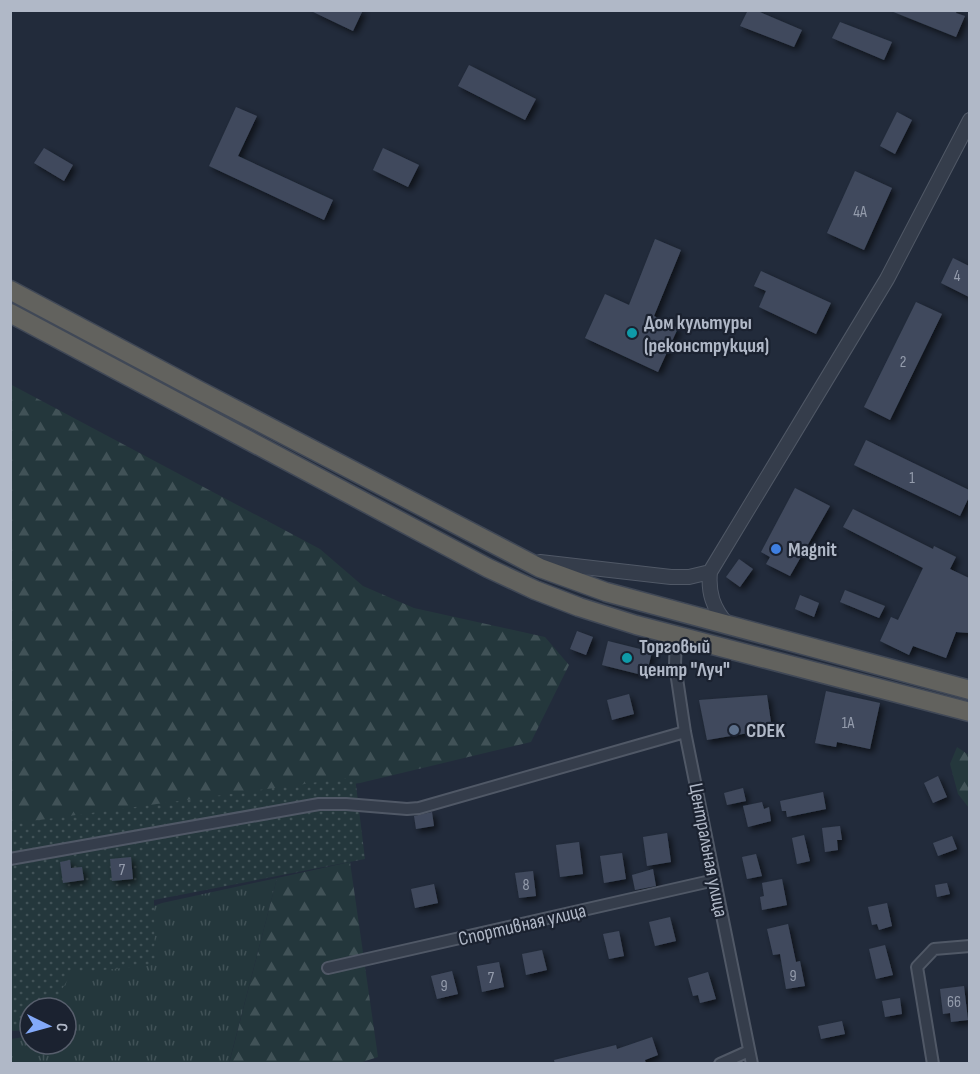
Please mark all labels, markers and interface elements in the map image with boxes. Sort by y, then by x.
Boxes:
house number: 4А [853,203,867,222]
house number: 4 [954,267,961,286]
place label: Дом культуры (реконструкция) [644,311,769,358]
marker: Дом культуры (реконструкция) [625,326,639,340]
house number: 2 [900,353,906,372]
house number: 1 [909,469,915,488]
place label: Magnit [788,538,837,562]
marker: Magnit [769,542,783,556]
place label: Торговый центр "Луч" [639,635,730,682]
marker: Торговый центр "Луч" [620,651,634,665]
house number: 1А [842,714,854,733]
place label: CDEK [746,719,785,743]
marker: CDEK [727,723,741,737]
street label: Центральная улица [683,781,733,919]
house number: 7 [119,861,126,880]
house number: 8 [522,876,530,895]
street label: Спортивная улица [456,899,588,951]
house number: 9 [789,967,797,986]
house number: 7 [488,969,495,988]
house number: 9 [440,977,448,996]
house number: 66 [947,993,961,1012]
north arrow [18,996,78,1056]
text: С [52,1022,71,1032]

